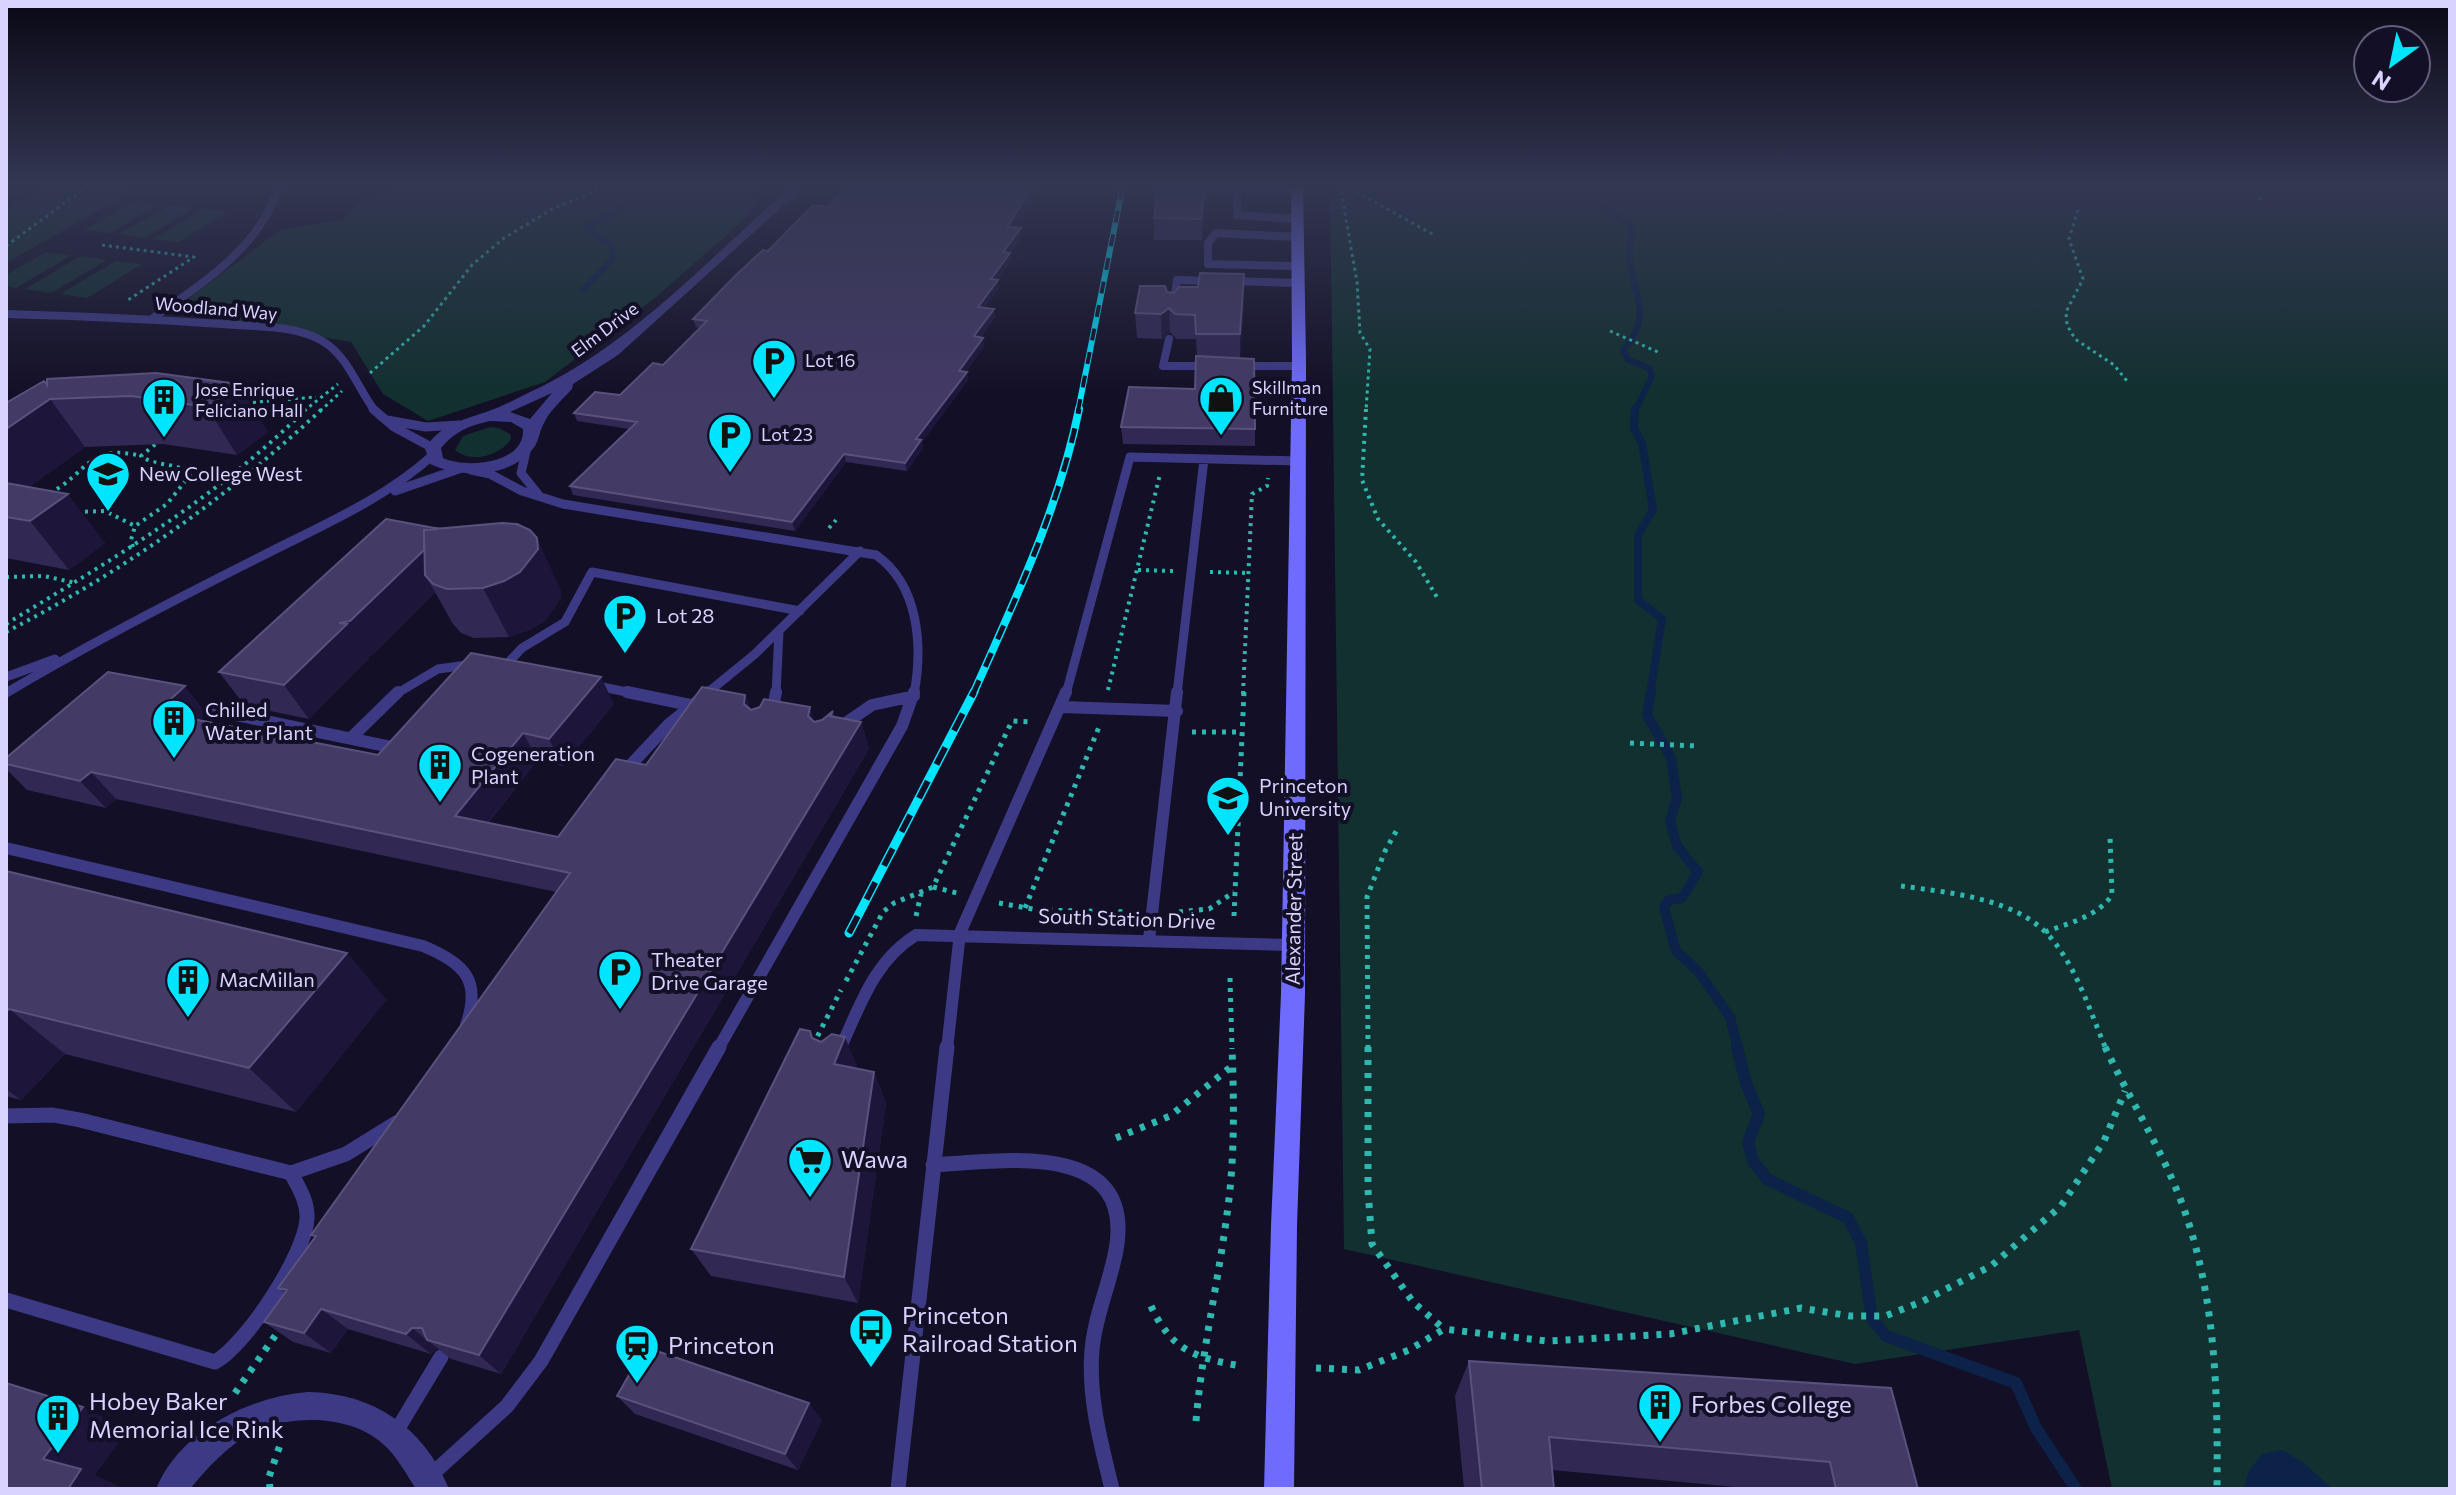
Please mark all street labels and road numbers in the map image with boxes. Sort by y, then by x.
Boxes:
street label: Woodland Way [154,292,278,324]
street label: Elm Drive [567,297,642,361]
street label: Alexander Street [1280,833,1306,985]
street label: South Station Drive [1038,903,1216,933]

